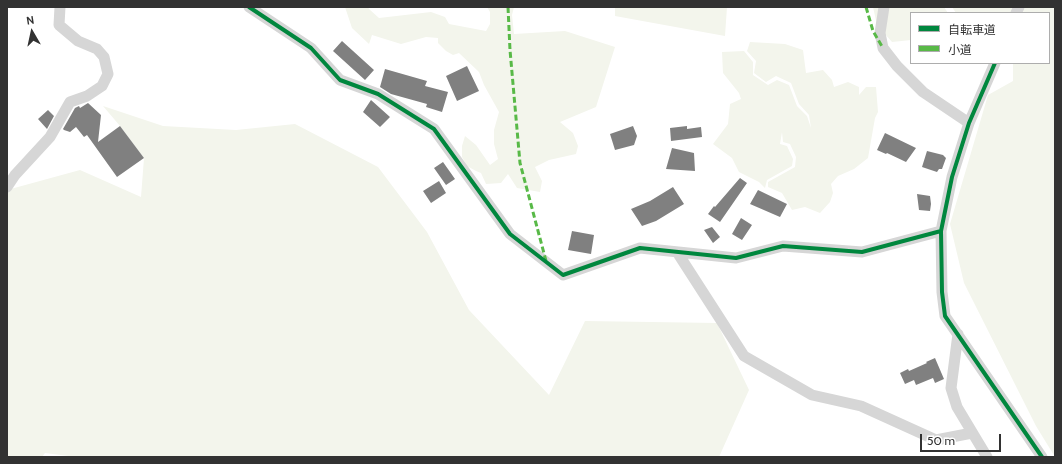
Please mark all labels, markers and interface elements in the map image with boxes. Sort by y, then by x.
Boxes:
north arrow [12,12,52,52]
legend [910,12,1050,64]
text: N [25,13,35,28]
text: 自転車道 [948,22,996,37]
text: 小道 [948,42,972,57]
scale bar [922,426,1003,452]
text: 50 m [927,433,955,448]

